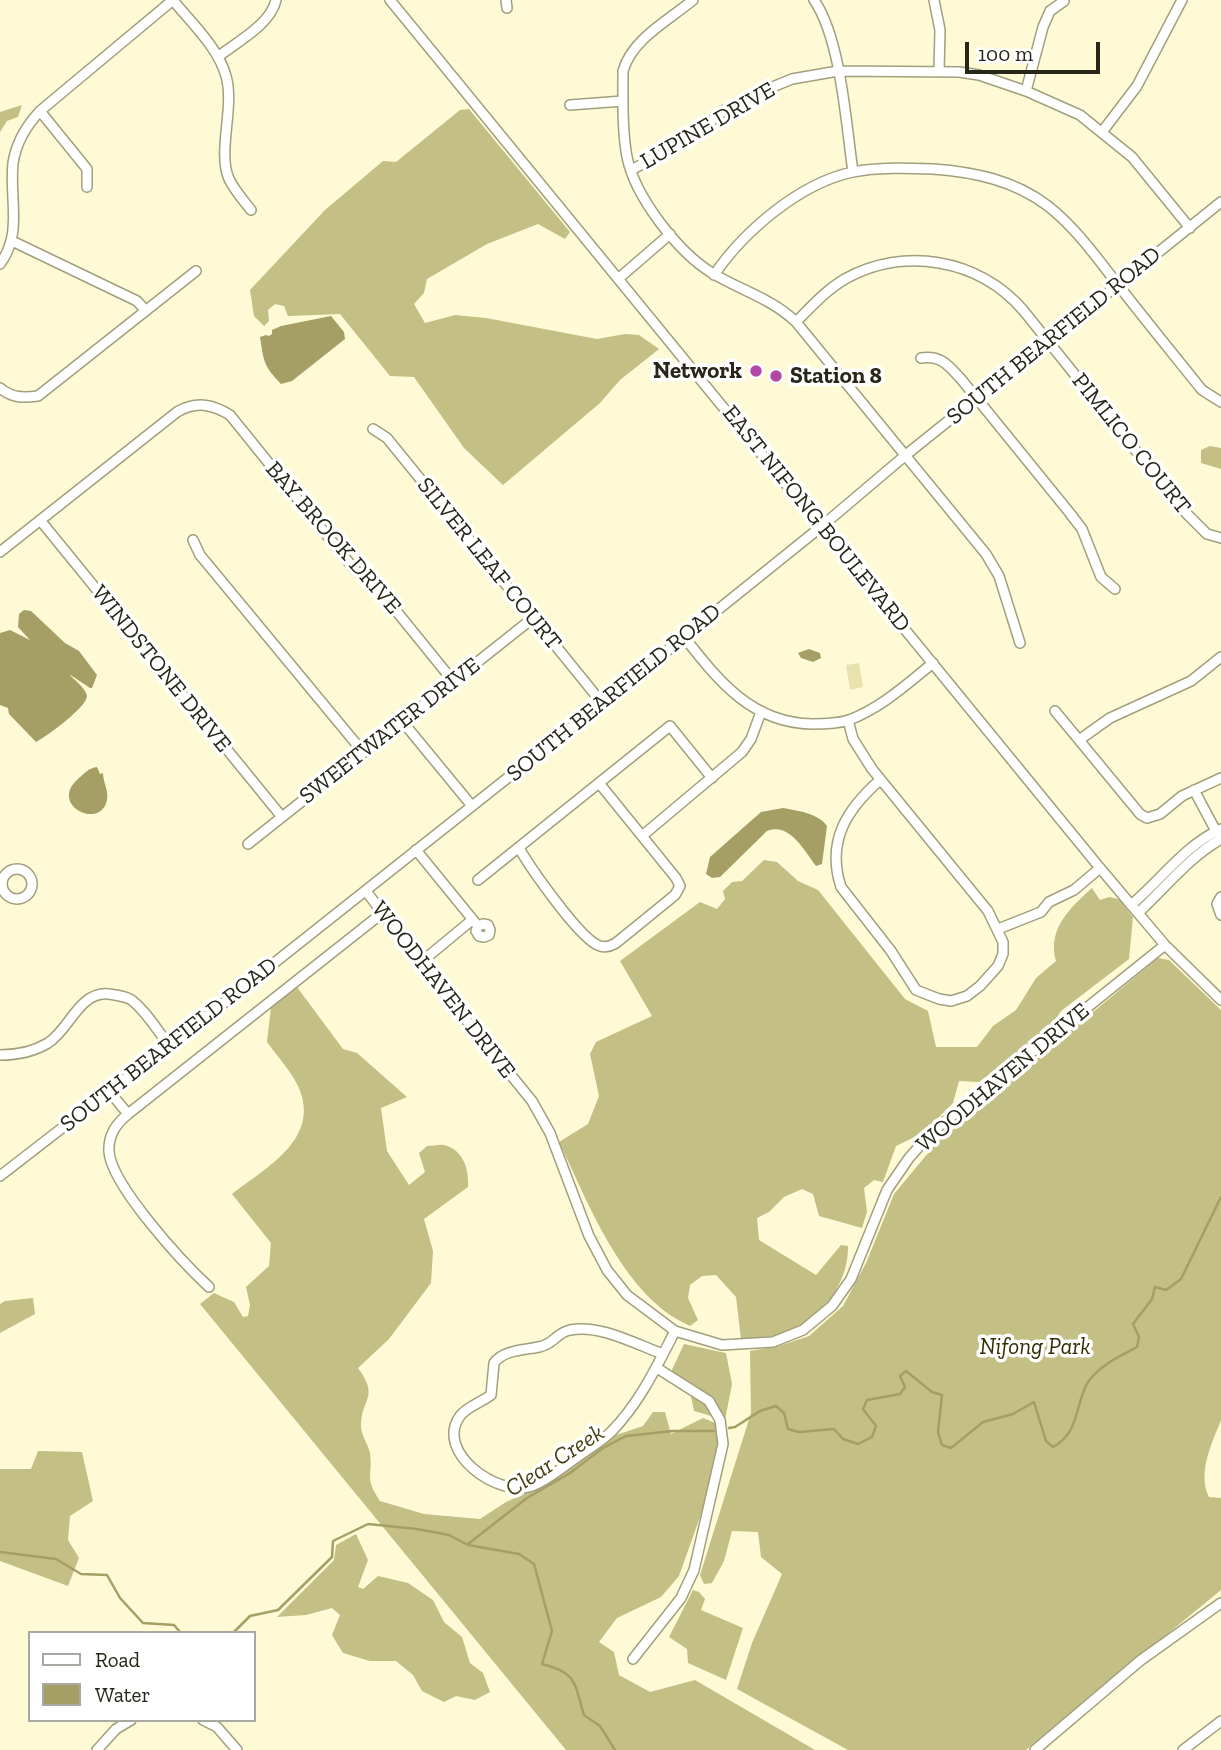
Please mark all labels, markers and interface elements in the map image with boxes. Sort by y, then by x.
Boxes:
scale bar [969,28,1104,72]
text: 100 m [978,41,1033,66]
street label: LUPINE DRIVE [636,76,780,176]
street label: SOUTH BEARFIELD ROAD [941,241,1167,431]
place label: Network [653,357,742,385]
place label: Station 8 [790,362,882,390]
marker: Network [748,363,764,379]
marker: Station 8 [768,368,784,384]
street label: PIMLICO COURT [1066,368,1196,520]
street label: EAST NIFONG BOULEVARD [716,400,916,638]
street label: BAY BROOK DRIVE [259,456,407,620]
street label: SILVER LEAF COURT [411,472,567,656]
street label: WINDSTONE DRIVE [85,580,237,758]
street label: SOUTH BEARFIELD ROAD [501,598,727,788]
street label: SWEETWATER DRIVE [294,652,486,810]
street label: WOODHAVEN DRIVE [365,896,521,1084]
street label: SOUTH BEARFIELD ROAD [55,952,283,1138]
street label: WOODHAVEN DRIVE [911,998,1095,1158]
park label: Nifong Park [980,1333,1090,1361]
water label: Clear Creek [500,1418,610,1504]
legend [28,1631,256,1722]
text: Road [95,1647,140,1672]
text: Water [95,1682,150,1707]

